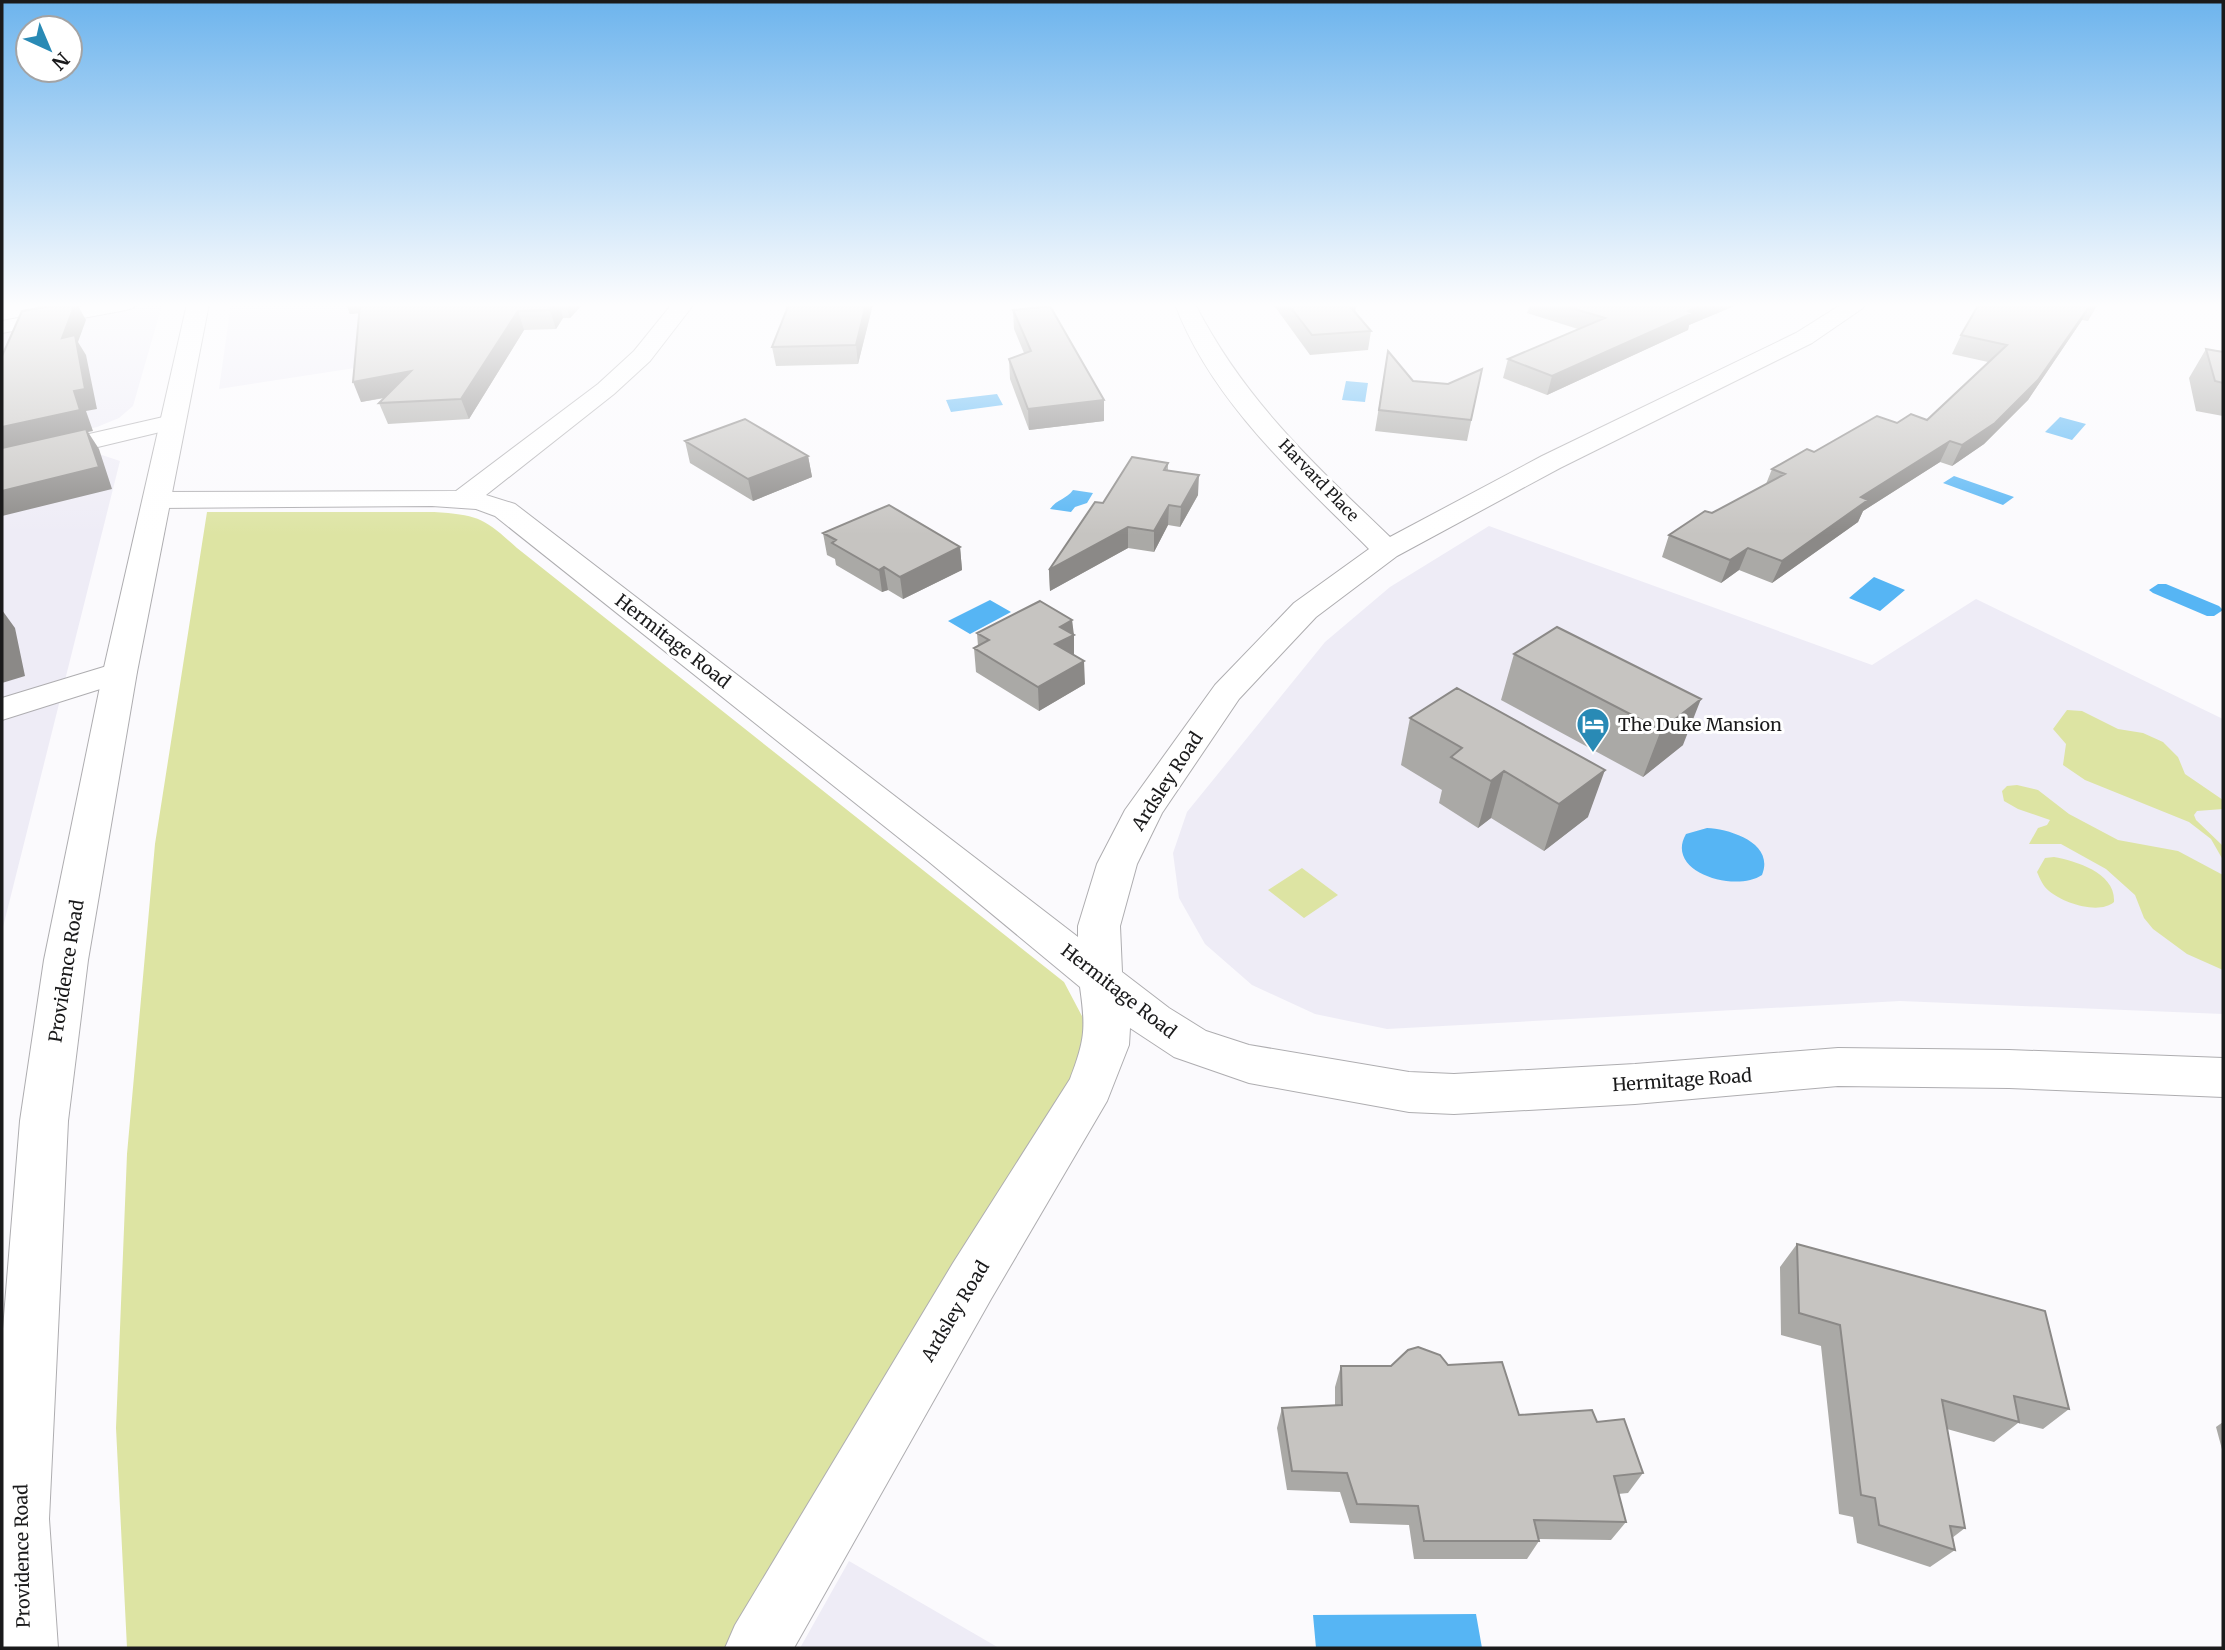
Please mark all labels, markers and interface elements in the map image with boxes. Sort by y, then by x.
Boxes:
north arrow [14,14,84,84]
text: N [47,47,75,75]
street label: Harvard Place [1275,435,1363,525]
street label: Hermitage Road [611,589,735,693]
hotel icon: The Duke Mansion [1574,705,1612,754]
place label: The Duke Mansion [1618,713,1782,736]
street label: Ardsley Road [1126,727,1208,836]
street label: Providence Road [43,898,89,1044]
street label: Hermitage Road [1057,939,1181,1043]
street label: Hermitage Road [1611,1064,1753,1096]
street label: Ardsley Road [915,1256,994,1366]
street label: Providence Road [9,1484,35,1628]

